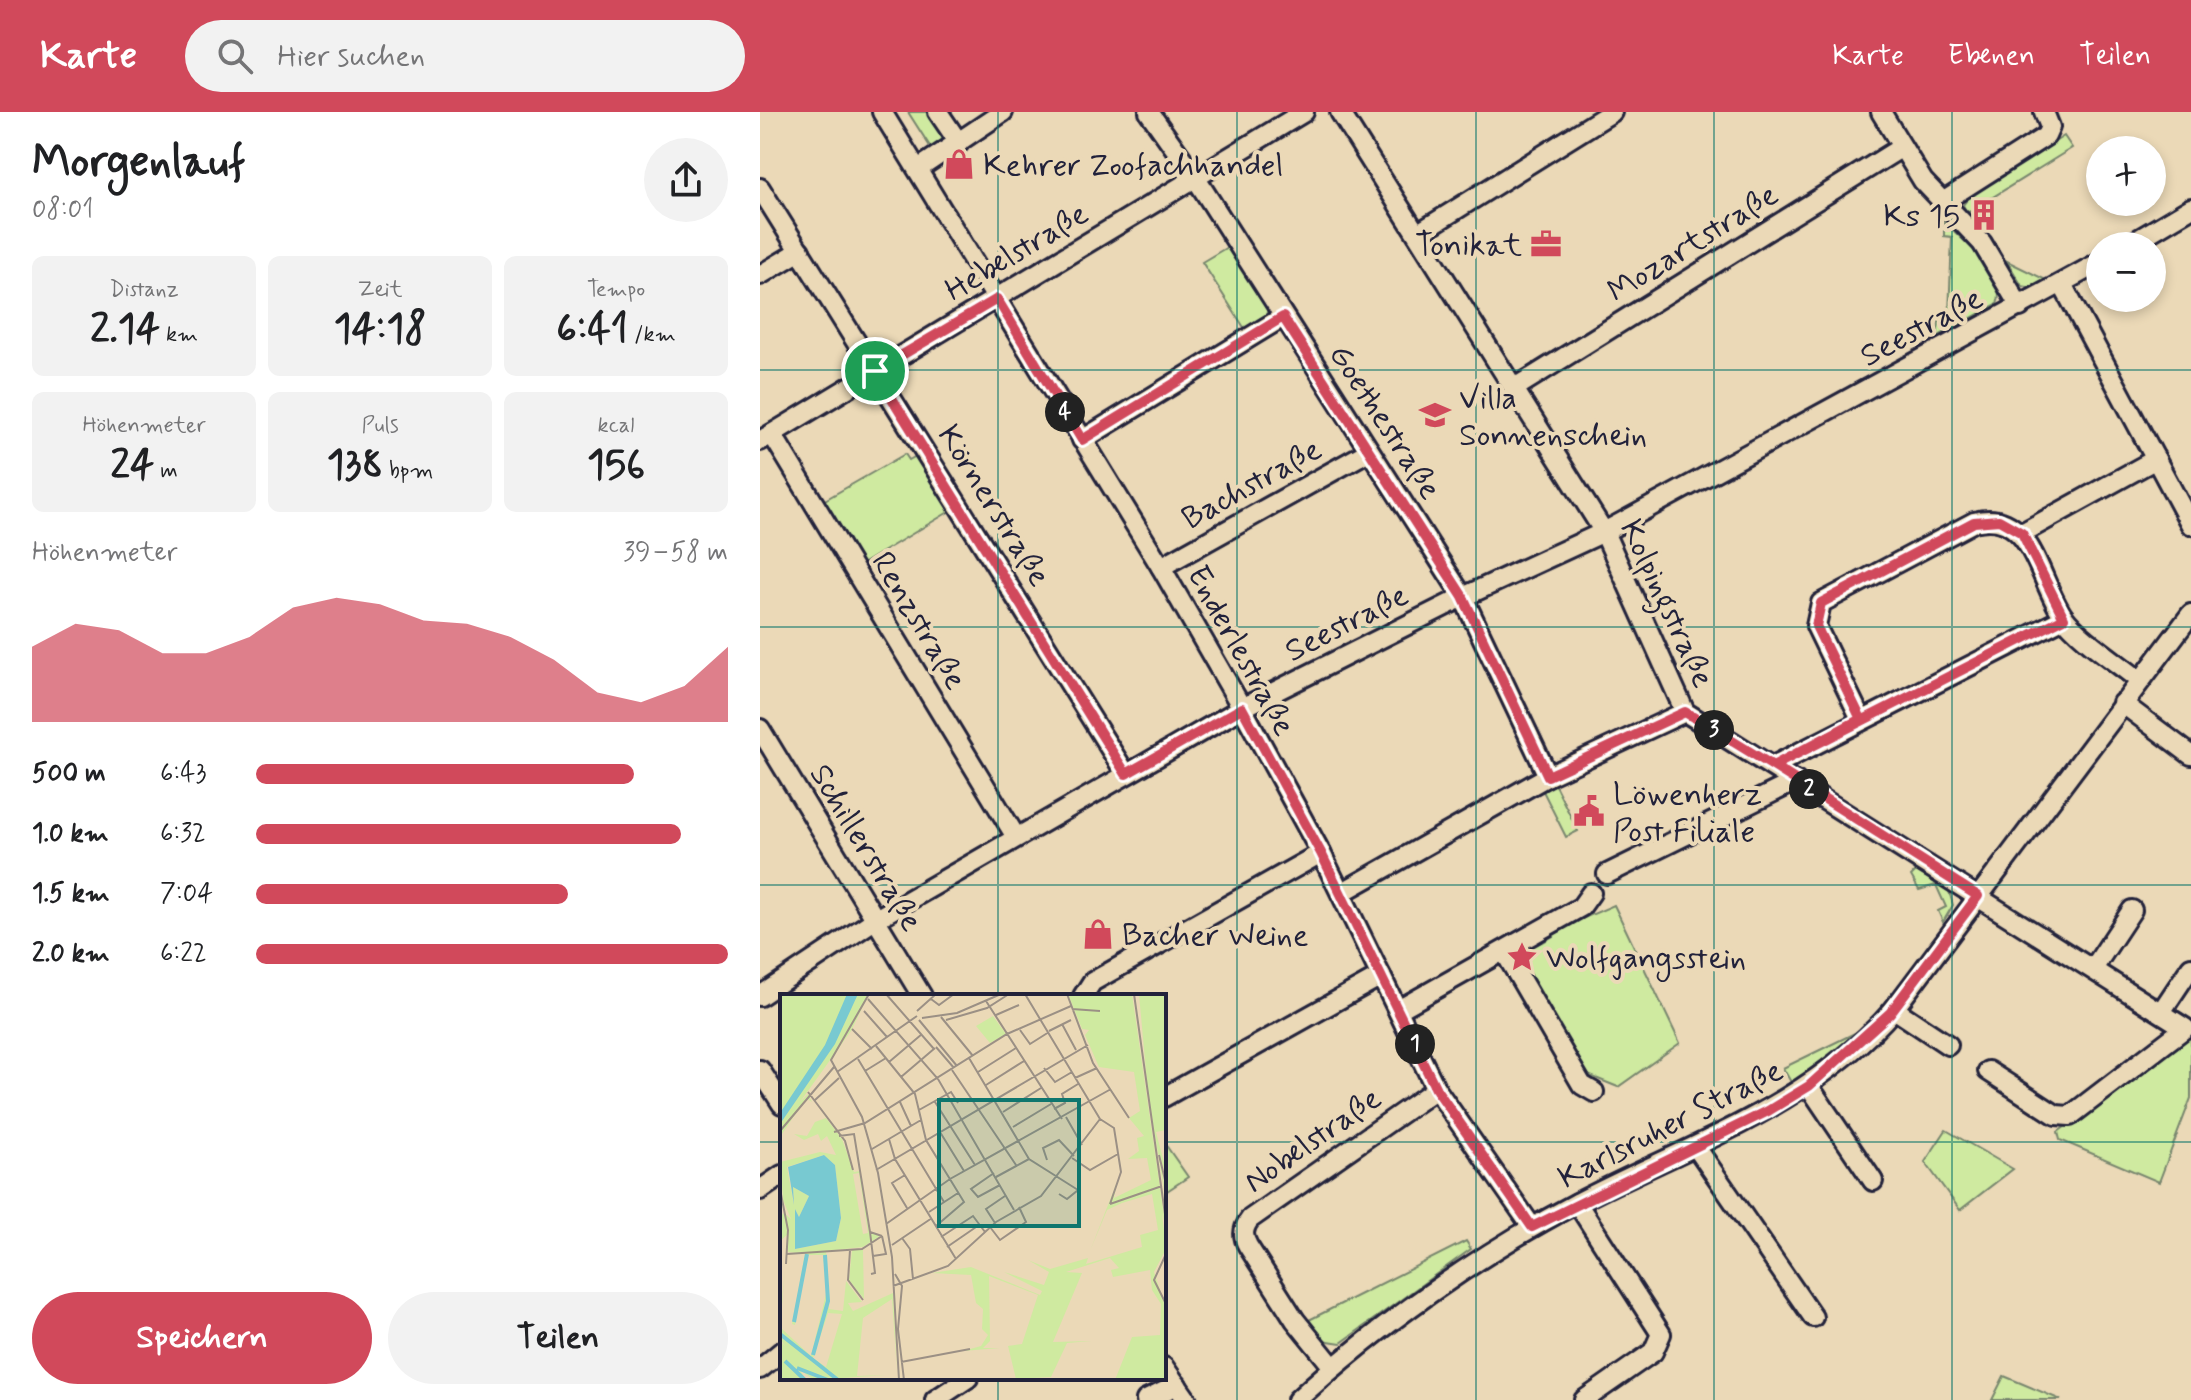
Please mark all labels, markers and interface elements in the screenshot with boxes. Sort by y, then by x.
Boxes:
search box [185,20,745,92]
text: Karte [40,32,137,81]
icon: search [213,34,257,78]
text: Hier suchen [277,37,425,76]
text: Karte [1832,38,1904,75]
text: Ebenen [1948,38,2035,75]
text: Teilen [2079,38,2151,75]
text: Morgenlauf [32,134,245,192]
map controls [2086,136,2166,312]
button: + [2086,136,2166,216]
button: share [644,138,728,222]
place label: Kehrer Zoofachhandel [983,145,1283,187]
shop icon: Kehrer Zoofachhandel [942,147,976,181]
street label: Mozartstraße [1600,175,1786,313]
text: 08:01 [32,193,93,227]
street label: Hebelstraße [938,193,1097,312]
place label: Ks 15 [1883,196,1960,238]
building icon: Ks 15 [1967,198,2001,232]
place label: Tonikat [1415,225,1522,267]
office icon: Tonikat [1529,227,1563,261]
button: − [2086,232,2166,312]
text: Distanz [109,276,179,304]
text: Zeit [358,276,402,304]
text: Tempo [587,276,645,304]
street label: Seestraße [1853,278,1991,378]
text: 2.14 [90,304,160,356]
text: 14:18 [334,304,426,356]
text: 6:41 [556,304,628,356]
text: km [160,321,198,349]
text: /km [628,321,676,349]
street label: Goethestraße [1318,336,1450,508]
pin [841,337,909,405]
icon: arrive [853,349,897,393]
place label: Villa Sonnenschein [1459,378,1647,457]
pin: 4 [1045,392,1085,432]
text: 4 [1059,398,1071,426]
school or university icon: Villa Sonnenschein [1418,398,1452,432]
text: Höhenmeter [82,412,206,440]
text: Puls [361,412,399,440]
text: kcal [598,412,634,440]
street label: Körnerstraße [927,417,1060,595]
street label: Bachstraße [1175,429,1329,540]
text: 24 [110,440,154,492]
text: 138 [327,440,383,492]
text: 156 [587,440,645,492]
text: m [154,457,178,485]
text: bpm [383,457,433,485]
street label: Kolpingstraße [1606,513,1723,696]
text: Höhenmeter [32,536,178,570]
text: 39–58 m [623,536,728,570]
street label: Renzstraße [861,544,976,698]
street label: Enderlestraße [1176,558,1304,744]
street label: Seestraße [1278,575,1416,673]
pin: 3 [1694,710,1734,750]
text: 3 [1709,716,1719,744]
text: 500 m [32,757,106,791]
text: 6:43 [160,757,206,791]
street label: Schillerstraße [799,757,932,939]
pin: 2 [1789,769,1829,809]
place label: Löwenherz Post Filiale [1613,774,1762,853]
text: 2 [1804,775,1814,803]
public building icon: Löwenherz Post Filiale [1572,794,1606,828]
text: 1.0 km [32,817,109,851]
text: 6:32 [160,817,206,851]
text: 1.5 km [32,877,110,911]
text: 7:04 [160,877,213,911]
place label: Bacher Weine [1122,915,1308,957]
shop icon: Bacher Weine [1081,917,1115,951]
text: 2.0 km [32,937,110,971]
text: 6:22 [160,937,207,971]
place label: Wolfgangsstein [1546,938,1746,982]
place icon: Wolfgangsstein [1505,940,1539,974]
inset map [780,994,1166,1380]
pin: 1 [1395,1024,1435,1064]
text: 1 [1410,1030,1420,1058]
street label: Karlsruher Straße [1551,1050,1790,1200]
street label: Nobelstraße [1236,1078,1390,1203]
button: Speichern [32,1292,372,1384]
button: Teilen [388,1292,728,1384]

